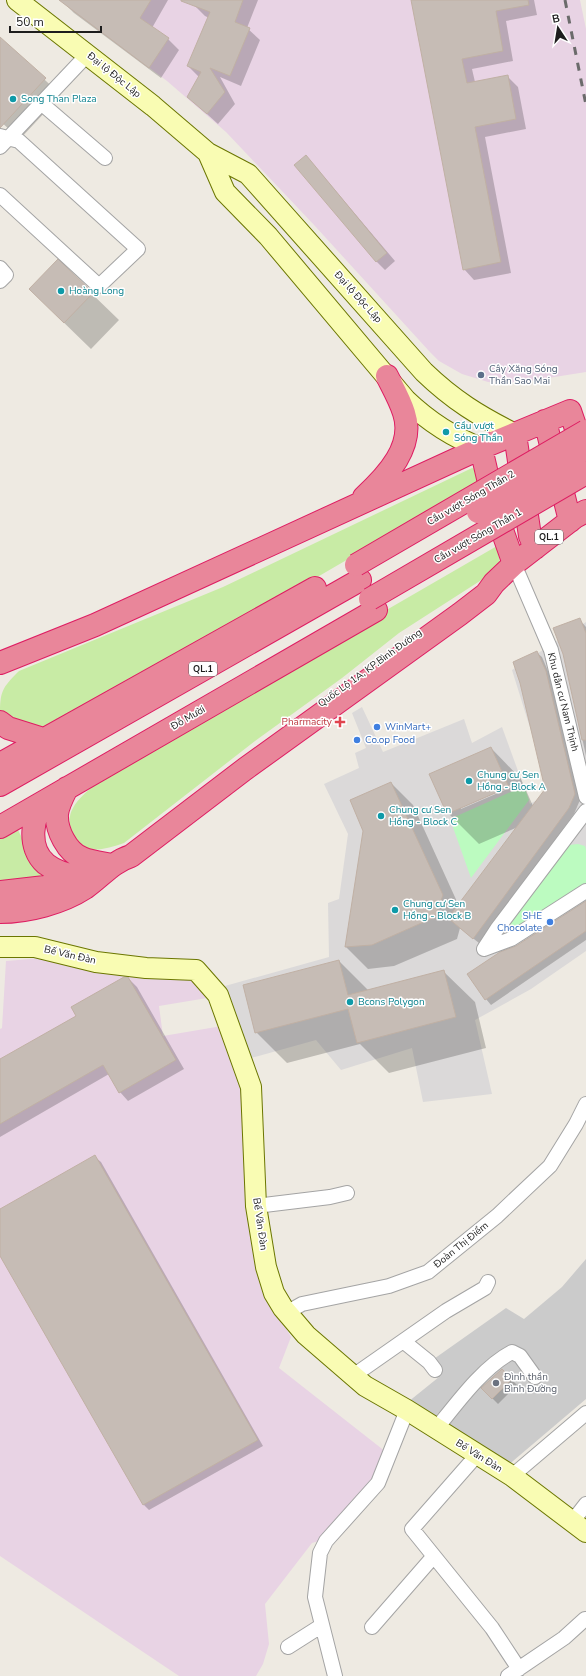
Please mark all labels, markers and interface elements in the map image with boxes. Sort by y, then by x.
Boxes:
scale bar [10,8,101,34]
north arrow [538,8,578,48]
text: B [551,11,561,27]
text: 50 m [16,14,44,30]
street label: Đại lộ Độc Lập [83,48,144,101]
place label: Song Than Plaza [21,92,97,106]
marker: Song Than Plaza [8,94,18,104]
street label: Đại lộ Độc Lập [330,267,385,326]
place label: Hoàng Long [69,284,124,298]
marker: Hoàng Long [56,286,66,296]
place label: Cây Xăng Sóng Thần Sao Mai [489,362,558,388]
marker: Cây Xăng Sóng Thần Sao Mai [476,370,486,380]
place label: Cầu vượt Sóng Thần [454,419,503,445]
marker: Cầu vượt Sóng Thần [441,427,451,437]
street label: Cầu vượt Sóng Thần 2 [424,467,518,529]
street label: Cầu vượt Sóng Thần 1 [431,505,525,567]
road number: QL.1 [535,530,563,544]
street label: Quốc Lộ 1A, KP.Bình Đường [315,625,425,711]
street label: Khu dân cư Nam Thịnh [544,651,582,753]
road number: QL.1 [189,662,217,676]
street label: Đỗ Mười [167,703,208,734]
place label: Pharmacity [282,715,333,729]
marker: Pharmacity [335,717,345,727]
place label: WinMart+ [385,720,431,734]
marker: WinMart+ [372,722,382,732]
place label: Co.op Food [365,733,415,747]
marker: Co.op Food [352,735,362,745]
place label: Chung cư Sen Hồng - Block A [477,768,547,794]
marker: Chung cư Sen Hồng - Block A [464,776,474,786]
place label: Chung cư Sen Hồng - Block C [389,803,458,829]
marker: Chung cư Sen Hồng - Block C [376,811,386,821]
place label: Chung cư Sen Hồng - Block B [403,897,472,923]
marker: Chung cư Sen Hồng - Block B [390,905,400,915]
place label: SHE Chocolate [497,909,542,935]
marker: SHE Chocolate [545,917,555,927]
street label: Bế Văn Đàn [43,942,97,968]
place label: Bcons Polygon [358,995,425,1009]
marker: Bcons Polygon [345,997,355,1007]
street label: Bế Văn Đàn [249,1197,271,1251]
street label: Đoàn Thị Điểm [430,1219,491,1272]
place label: Đình thần Bình Đường [503,1370,557,1396]
marker: Đình thần Bình Đường [491,1378,501,1388]
street label: Bế Văn Đàn [453,1436,505,1476]

